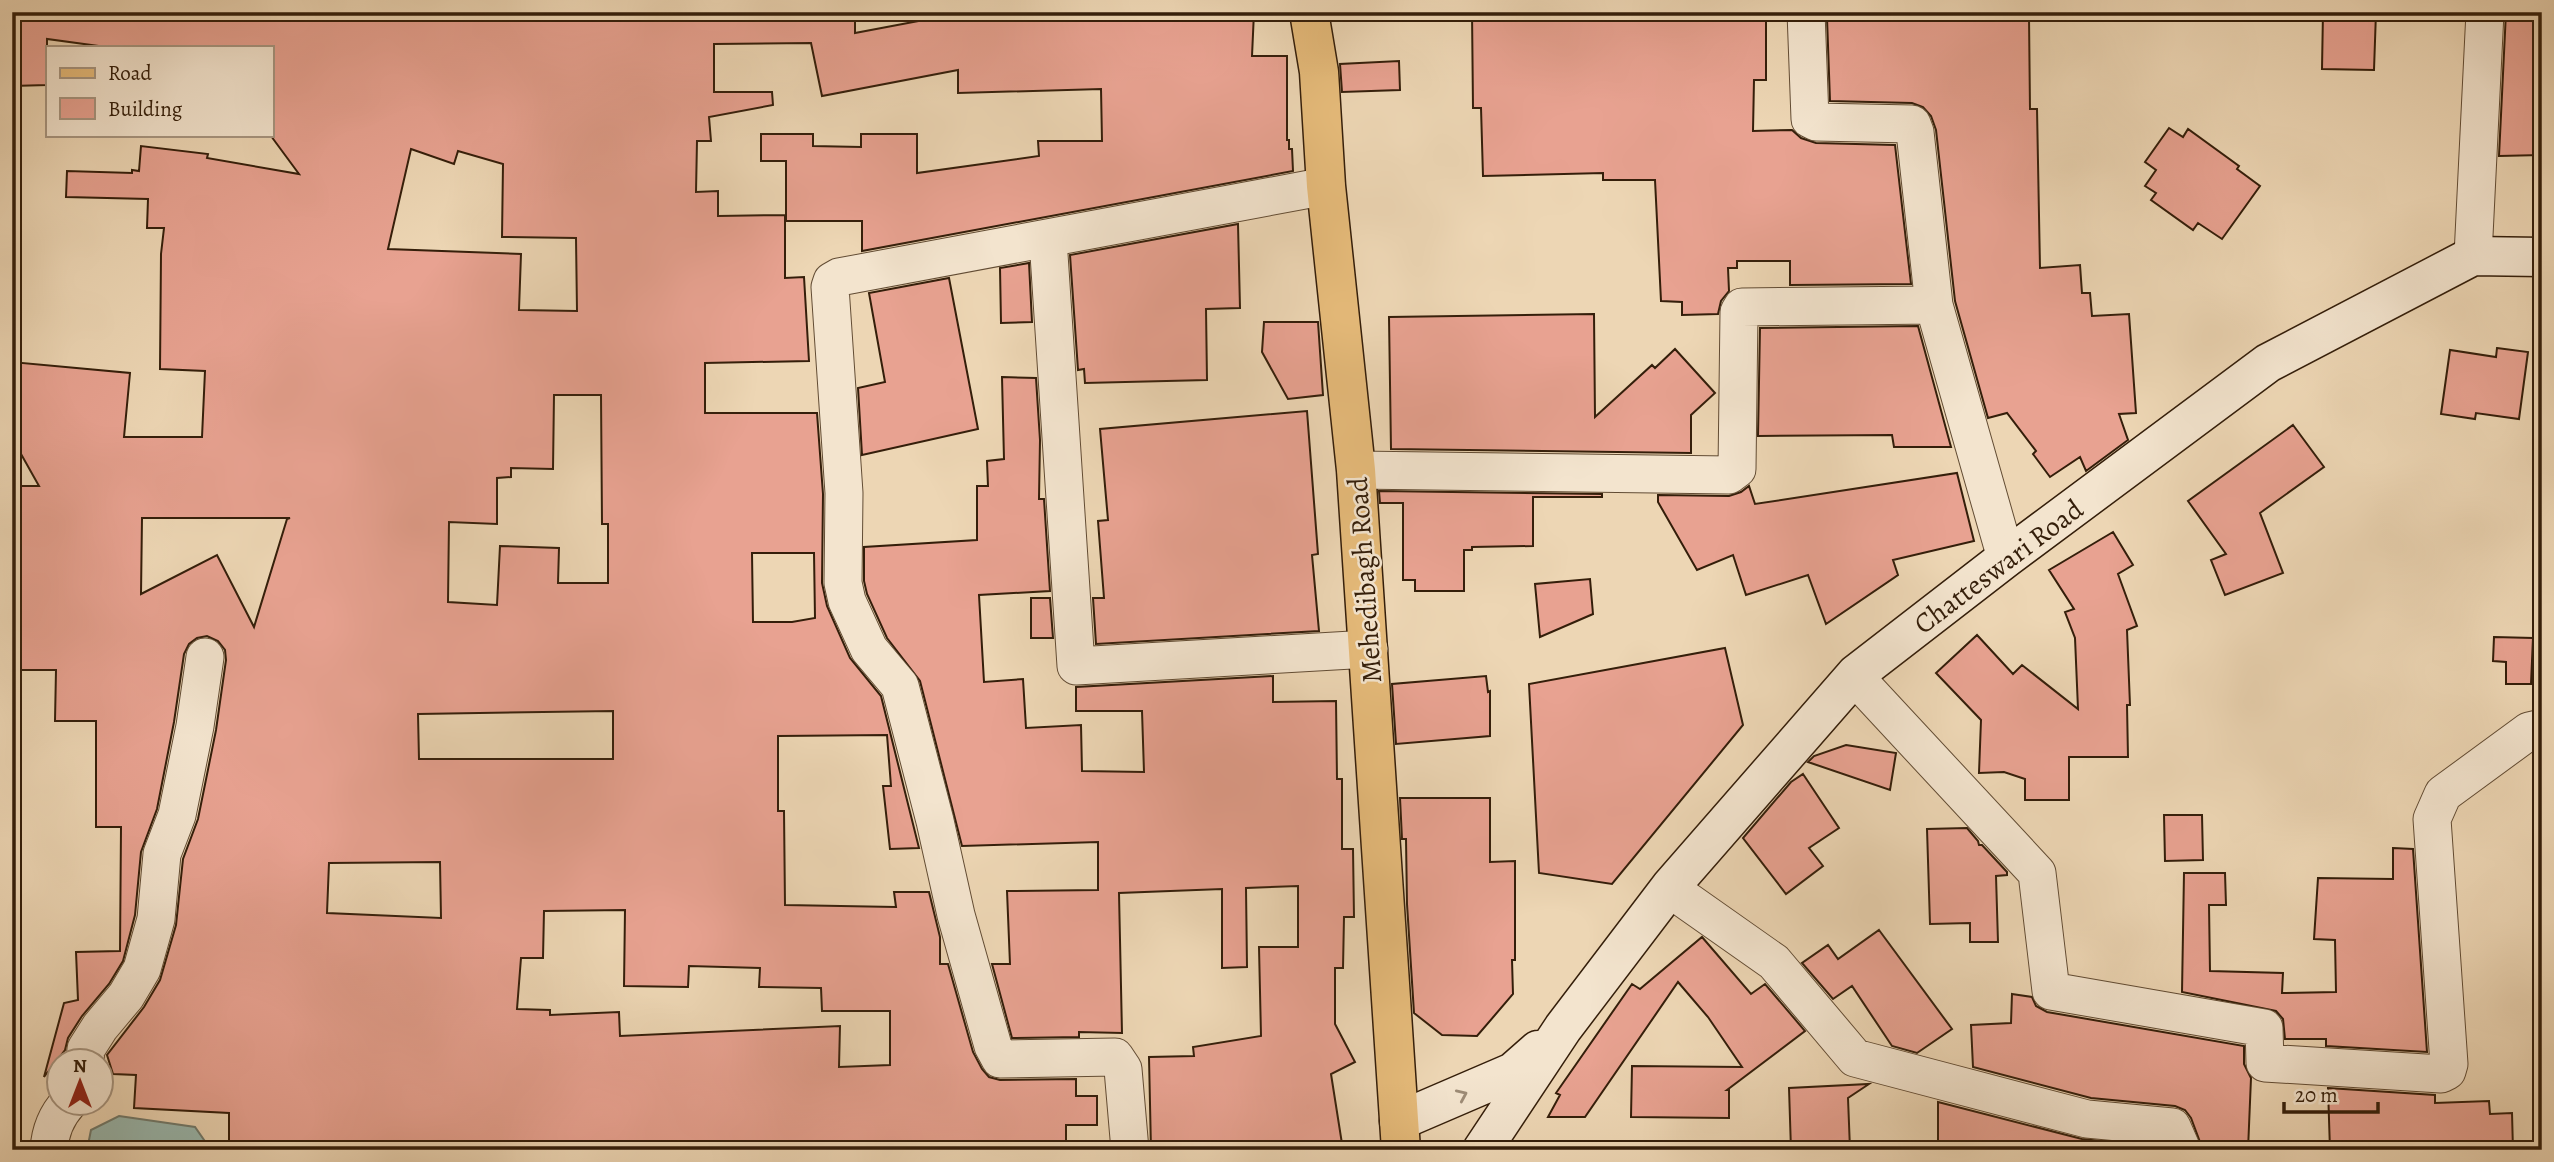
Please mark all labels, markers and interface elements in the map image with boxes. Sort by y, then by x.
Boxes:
legend [46,46,273,136]
text: Road [108,59,152,87]
text: Building [108,95,183,123]
street label: Mehedibagh Road [1339,475,1391,684]
street label: Chatteswari Road [1906,490,2092,643]
north arrow [46,1046,116,1116]
text: N [73,1053,87,1079]
scale bar [2284,1071,2379,1115]
text: 20 m [2295,1081,2338,1109]
one-way arrow [1455,1089,1467,1103]

